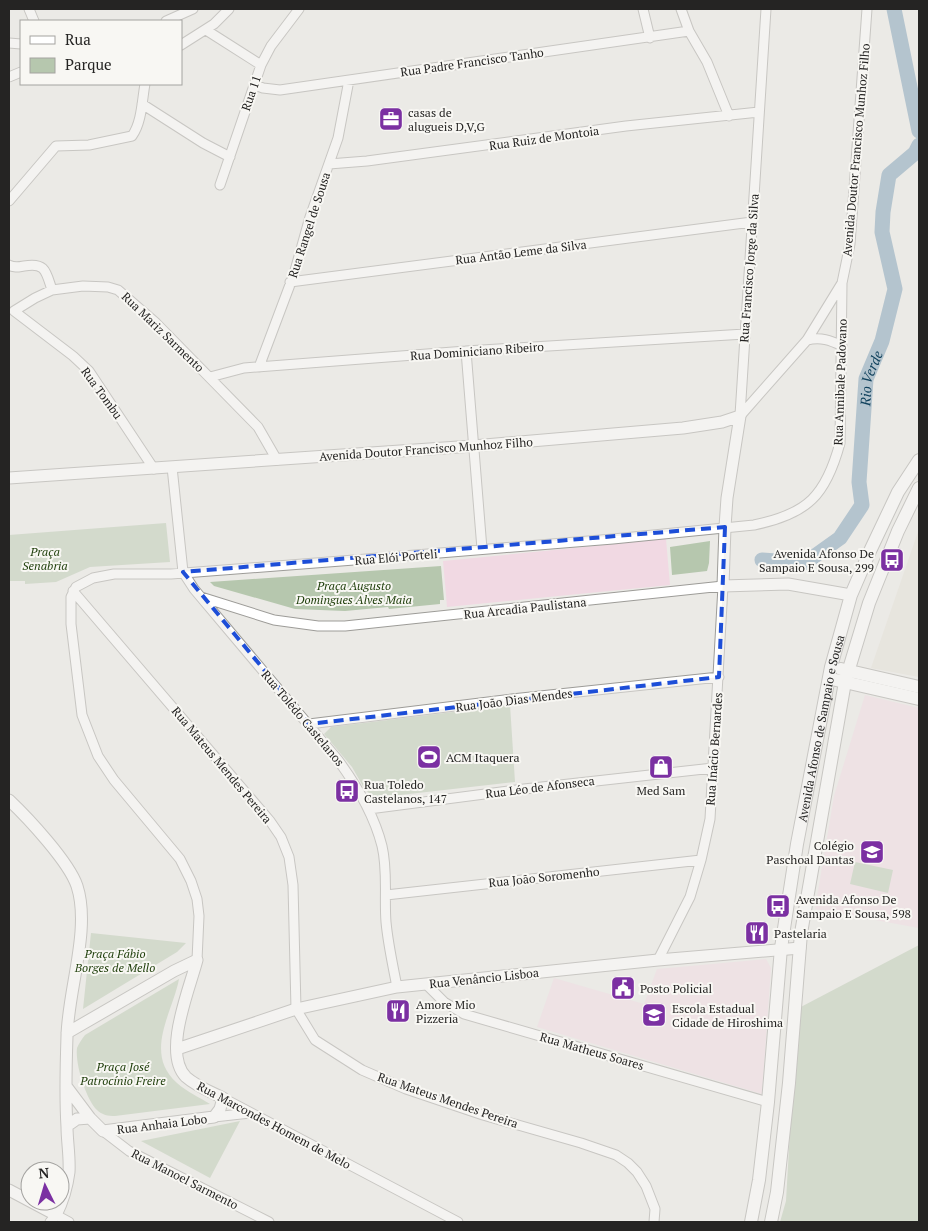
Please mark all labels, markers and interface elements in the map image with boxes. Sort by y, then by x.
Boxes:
legend [20,20,182,85]
text: Rua [65,29,91,49]
street label: Avenida Doutor Francisco Munhoz Filho [839,42,873,257]
street label: Rua Padre Francisco Tanho [399,44,545,79]
text: Parque [65,54,112,74]
street label: Rua 11 [238,73,264,113]
place label: casas de alugueis D,V,G [408,105,486,134]
office icon: casas de alugueis D,V,G [378,106,404,132]
street label: Rua Ruiz de Montoia [488,123,600,153]
street label: Rua Rangel de Sousa [285,170,333,280]
street label: Rua Francisco Jorge da Silva [736,193,762,343]
street label: Rua Antão Leme da Silva [455,237,587,267]
street label: Rua Mariz Sarmento [119,289,208,375]
street label: Rua Annibale Padovano [830,318,850,446]
street label: Rua Dominiciano Ribeiro [410,339,545,363]
water label: Rio Verde [855,347,887,407]
street label: Rua Tombu [78,364,126,422]
street label: Avenida Doutor Francisco Munhoz Filho [319,434,534,464]
park label: Praça Senabria [22,544,68,573]
street label: Rua Elói Porteli [354,546,438,568]
place label: Avenida Afonso De Sampaio E Sousa, 299 [759,546,874,575]
bus stop icon: Avenida Afonso De Sampaio E Sousa, 299 [879,547,905,573]
park label: Praça Augusto Domingues Alves Maia [295,578,412,607]
street label: Rua Arcadia Paulistana [463,594,587,622]
street label: Avenida Afonso de Sampaio e Sousa [794,633,847,823]
street label: Rua Tolêdo Castelanos [258,667,348,769]
street label: Rua João Dias Mendes [455,685,573,715]
street label: Rua Inácio Bernardes [703,692,725,806]
street label: Rua Mateus Mendes Pereira [169,704,275,826]
sports icon: ACM Itaquera [416,744,442,770]
place label: ACM Itaquera [446,750,520,765]
shop icon: Med Sam [648,754,674,780]
street label: Rua Léo de Afonseca [485,773,595,801]
place label: Rua Toledo Castelanos, 147 [364,777,447,806]
bus stop icon: Rua Toledo Castelanos, 147 [334,778,360,804]
place label: Med Sam [637,783,686,798]
place label: Colégio Paschoal Dantas [766,838,854,867]
school or university icon: Colégio Paschoal Dantas [859,839,885,865]
street label: Rua João Soromenho [488,864,601,890]
place label: Avenida Afonso De Sampaio E Sousa, 598 [796,892,911,921]
bus stop icon: Avenida Afonso De Sampaio E Sousa, 598 [765,893,791,919]
restaurant icon: Pastelaria [744,920,770,946]
place label: Pastelaria [774,926,827,941]
park label: Praça Fábio Borges de Mello [74,946,155,975]
street label: Rua Venâncio Lisboa [429,965,539,991]
public building icon: Posto Policial [610,975,636,1001]
place label: Posto Policial [640,981,713,996]
place label: Amore Mio Pizzeria [416,997,476,1026]
restaurant icon: Amore Mio Pizzeria [385,998,411,1024]
place label: Escola Estadual Cidade de Hiroshima [672,1001,783,1030]
school or university icon: Escola Estadual Cidade de Hiroshima [641,1002,667,1028]
street label: Rua Matheus Soares [538,1029,646,1073]
park label: Praça José Patrocínio Freire [79,1059,166,1088]
street label: Rua Mateus Mendes Pereira [376,1069,520,1131]
street label: Rua Marcondes Homem de Melo [195,1078,354,1172]
street label: Rua Anhaia Lobo [116,1111,208,1137]
street label: Rua Manoel Sarmento [129,1146,241,1213]
north arrow [20,1161,70,1211]
text: N [38,1163,50,1182]

